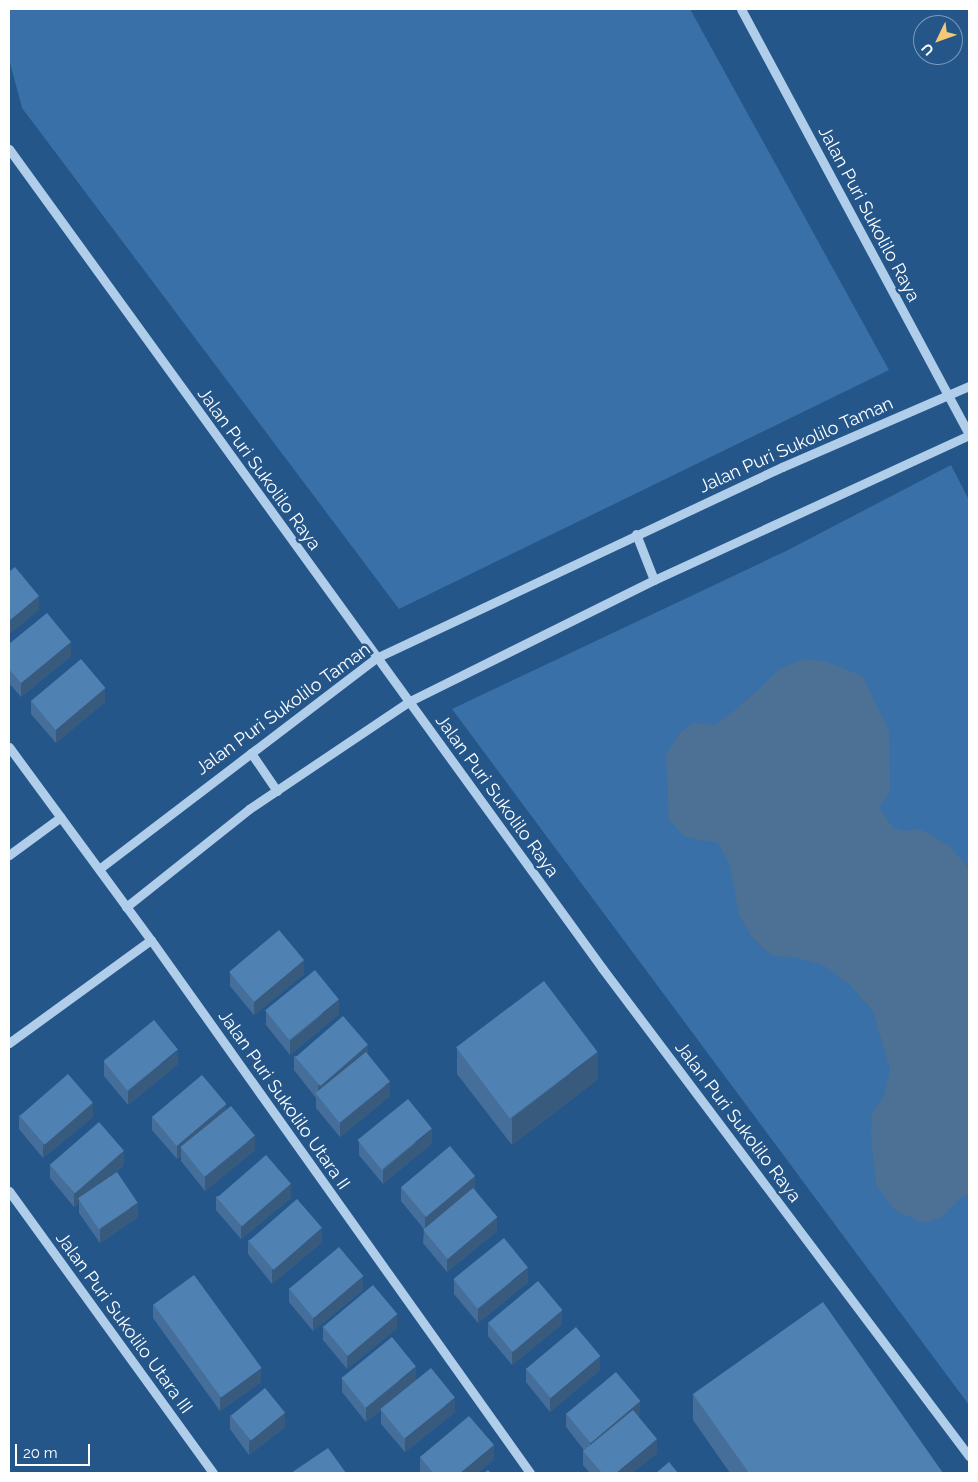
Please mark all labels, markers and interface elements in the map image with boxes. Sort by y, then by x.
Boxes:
north arrow [913,15,963,65]
text: U [918,40,937,59]
street label: Jalan Puri Sukolilo Raya [814,123,924,305]
street label: Jalan Puri Sukolilo Raya [193,383,325,555]
street label: Jalan Puri Sukolilo Taman [695,392,897,498]
street label: Jalan Puri Sukolilo Taman [191,638,375,780]
street label: Jalan Puri Sukolilo Raya [431,710,563,882]
street label: Jalan Puri Sukolilo Utara II [214,1006,354,1194]
street label: Jalan Puri Sukolilo Raya [670,1037,806,1207]
street label: Jalan Puri Sukolilo Utara III [51,1228,197,1418]
scale bar [18,1434,92,1466]
text: 20 m [23,1444,58,1462]

